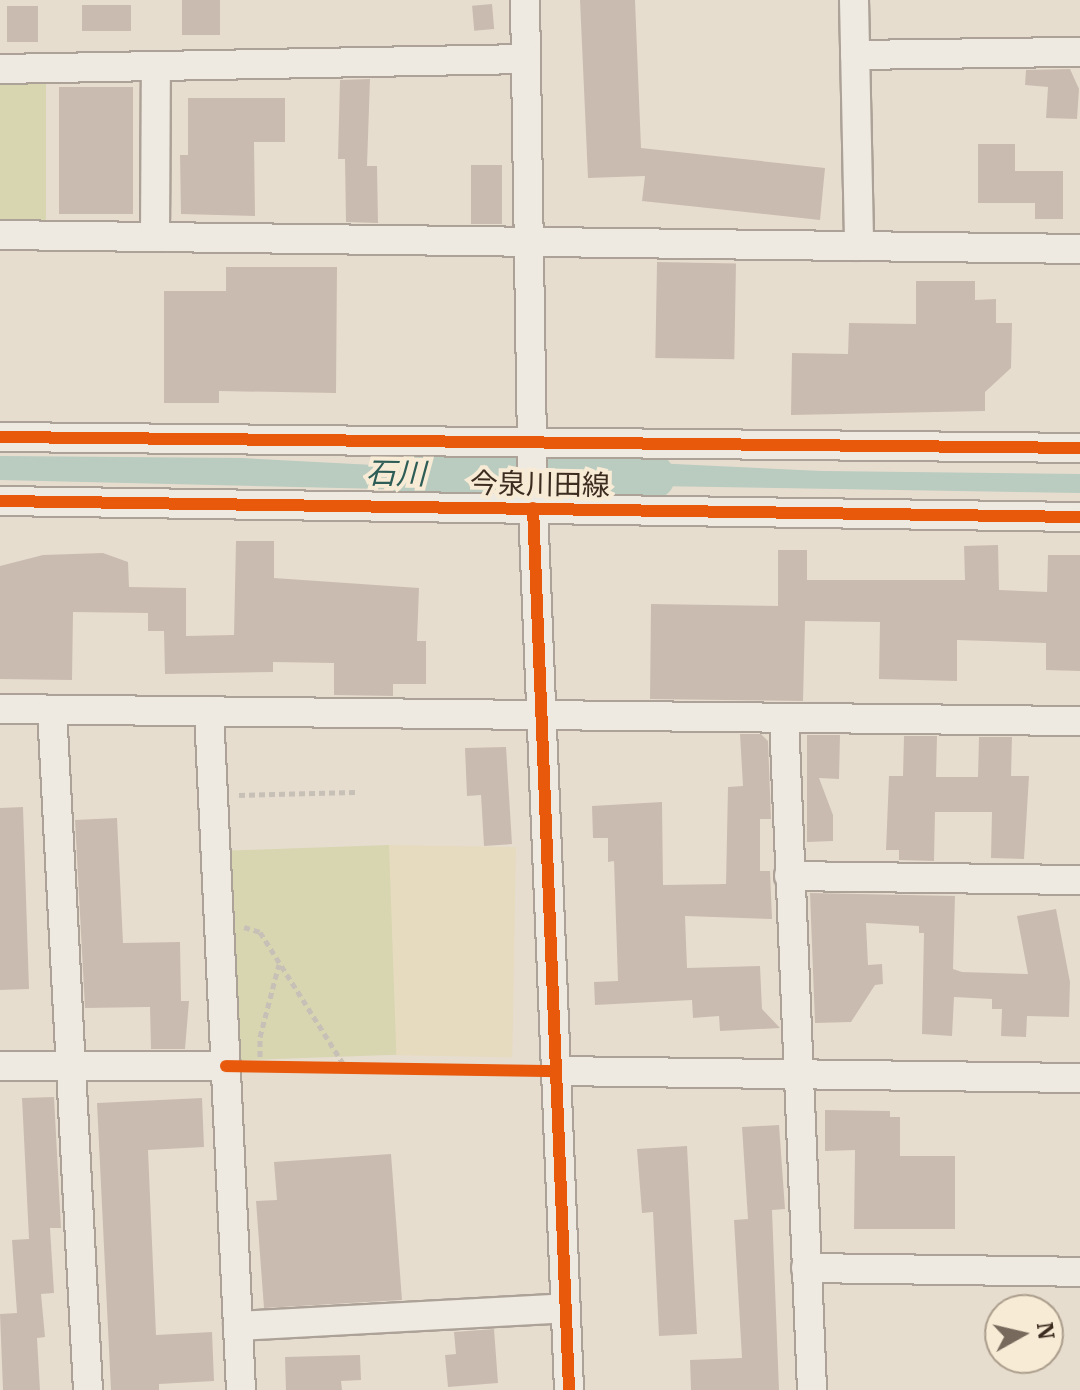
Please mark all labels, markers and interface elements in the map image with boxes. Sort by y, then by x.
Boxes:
water label: 石川 [366,454,426,492]
street label: 今泉川田線 [470,466,610,502]
north arrow [984,1294,1064,1374]
text: N [1031,1320,1062,1342]

